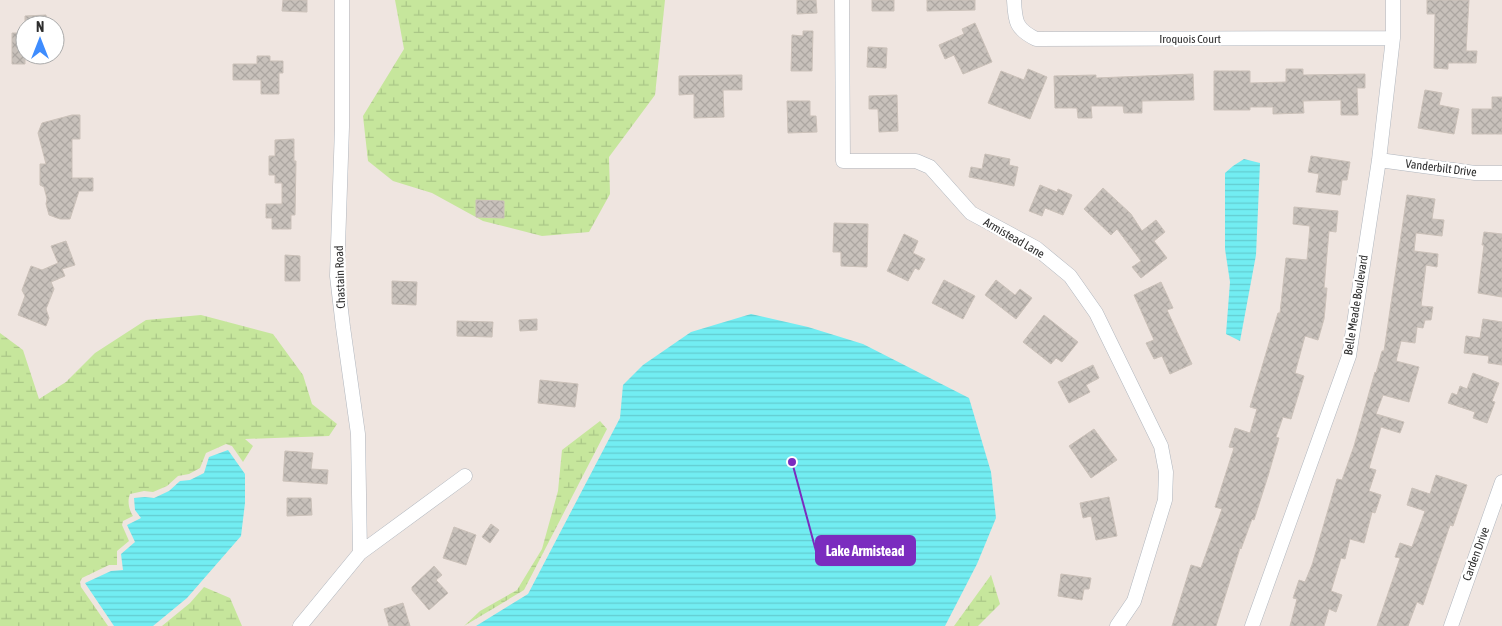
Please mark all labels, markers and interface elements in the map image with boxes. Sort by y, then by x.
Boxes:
north arrow [15,15,65,65]
text: N [36,19,44,35]
street label: Iroquois Court [1159,32,1221,46]
street label: Vanderbilt Drive [1405,157,1477,179]
street label: Armistead Lane [981,215,1047,261]
street label: Chastain Road [332,245,348,309]
street label: Belle Meade Boulevard [1341,254,1371,356]
street label: Carden Drive [1460,525,1492,583]
callout: Lake Armistead [816,536,915,565]
text: Lake Armistead [826,543,905,559]

